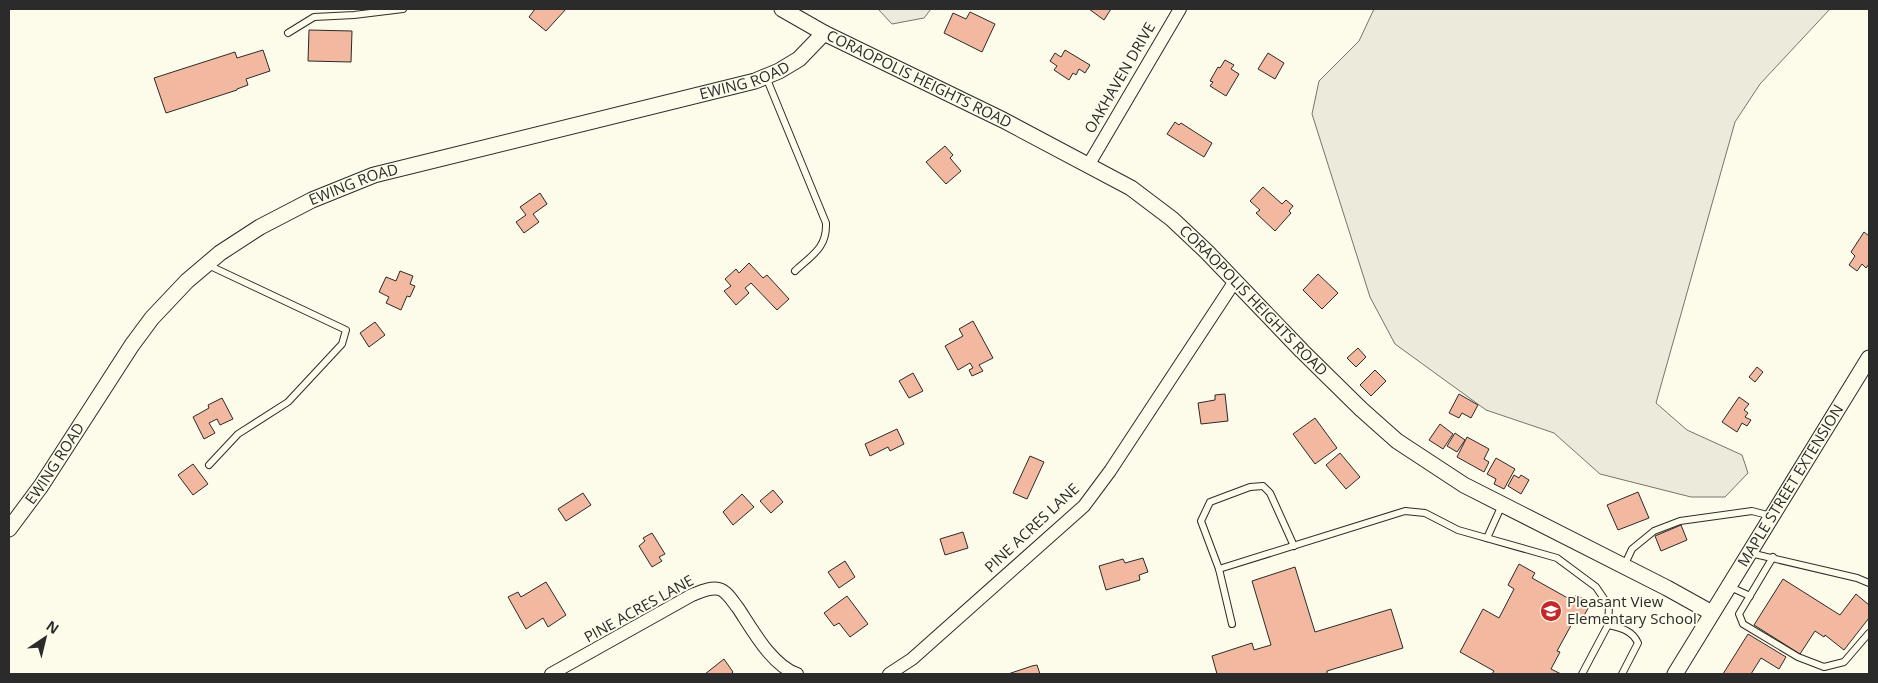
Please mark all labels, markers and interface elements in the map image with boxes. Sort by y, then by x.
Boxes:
street label: OAKHAVEN DRIVE [1079,18,1159,137]
street label: CORAOPOLIS HEIGHTS ROAD [823,25,1016,132]
street label: EWING ROAD [697,56,793,103]
street label: EWING ROAD [306,158,400,209]
street label: CORAOPOLIS HEIGHTS ROAD [1176,220,1332,380]
street label: MAPLE STREET EXTENSION [1732,400,1847,570]
street label: EWING ROAD [20,418,88,508]
street label: PINE ACRES LANE [980,478,1083,576]
street label: PINE ACRES LANE [580,570,697,647]
place label: Pleasant View Elementary School [1567,591,1697,628]
school or university icon: Pleasant View Elementary School [1539,599,1563,623]
north arrow [20,613,70,663]
text: N [43,616,63,638]

